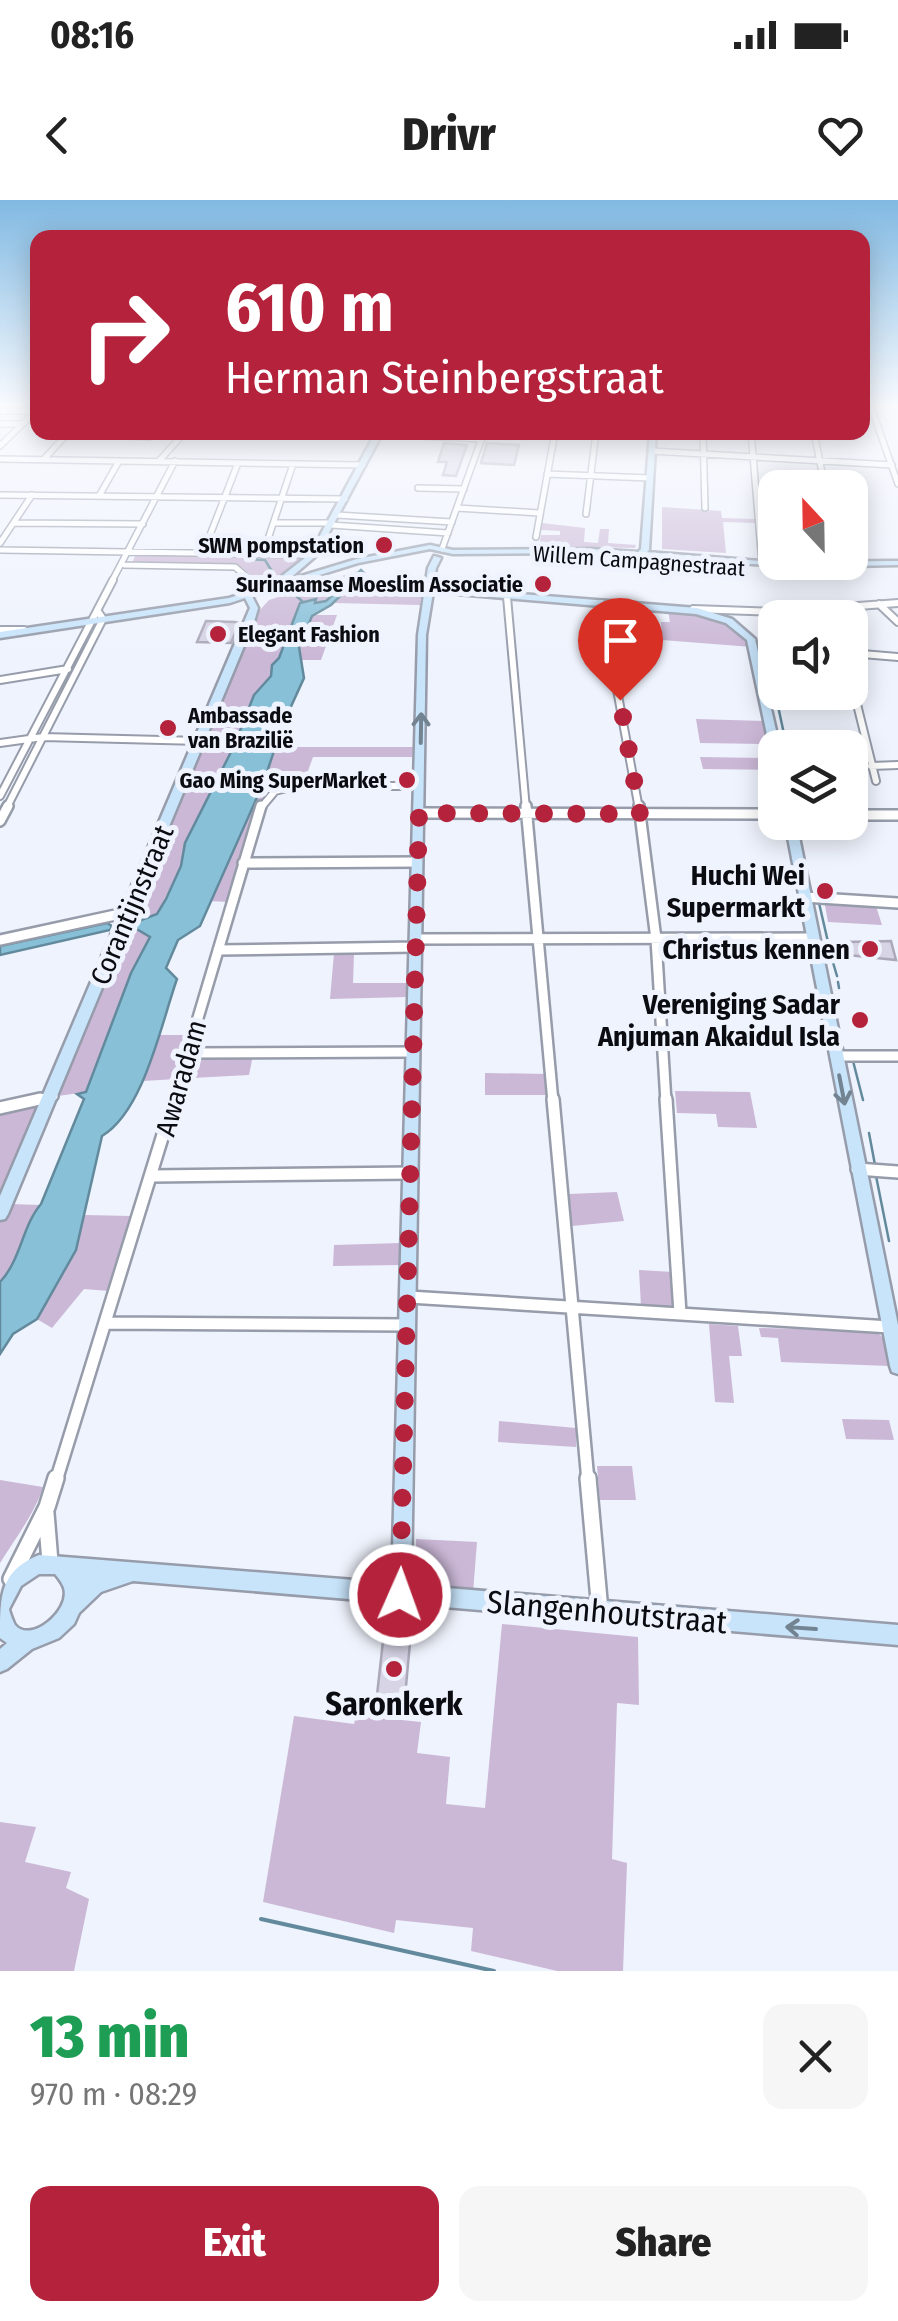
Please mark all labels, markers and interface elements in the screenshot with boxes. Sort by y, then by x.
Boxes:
text: 08:16 [50,12,134,58]
icon: back [30,108,85,163]
text: Drivr [402,108,496,162]
icon: heart [813,108,868,163]
text: 610 m [225,266,394,350]
icon: right [60,270,190,400]
text: Herman Steinbergstraat [225,351,664,405]
north arrow [758,470,868,580]
map controls [758,470,868,840]
place label: SWM pompstation [198,532,364,559]
marker: SWM pompstation [373,534,395,556]
street label: Willem Campagnestraat [532,540,747,582]
place label: Surinaamse Moeslim Associatie [236,571,523,598]
marker: Surinaamse Moeslim Associatie [532,573,554,595]
pin [578,598,663,701]
button: sound [758,600,868,710]
icon: arrive [593,613,648,668]
place label: Elegant Fashion [238,621,380,648]
marker: Elegant Fashion [207,623,229,645]
place label: Ambassade van Brazilië [187,702,293,754]
one-way arrow [411,712,430,744]
marker: Ambassade van Brazilië [157,717,179,739]
button: layers [758,730,868,840]
place label: Gao Ming SuperMarket [180,767,387,794]
marker: Gao Ming SuperMarket [396,769,418,791]
street label: Corantijnstraat [84,819,181,990]
place label: Huchi Wei Supermarkt [667,859,806,924]
marker: Huchi Wei Supermarkt [814,880,836,902]
place label: Christus kennen [662,933,850,966]
marker: Christus kennen [859,938,881,960]
place label: Vereniging Sadar Anjuman Akaidul Isla [597,988,841,1053]
marker: Vereniging Sadar Anjuman Akaidul Isla [849,1009,871,1031]
street label: Awaradam [149,1016,213,1140]
one-way arrow [833,1073,852,1105]
position arrow [348,1543,452,1647]
street label: Slangenhoutstraat [485,1583,729,1641]
one-way arrow [785,1618,817,1637]
marker: Saronkerk [383,1658,405,1680]
place label: Saronkerk [325,1685,463,1723]
text: 13 min [30,2001,189,2073]
button: close [763,2004,868,2109]
text: 970 m · 08:29 [30,2075,197,2113]
button: Exit [30,2186,439,2301]
button: Share [459,2186,868,2301]

